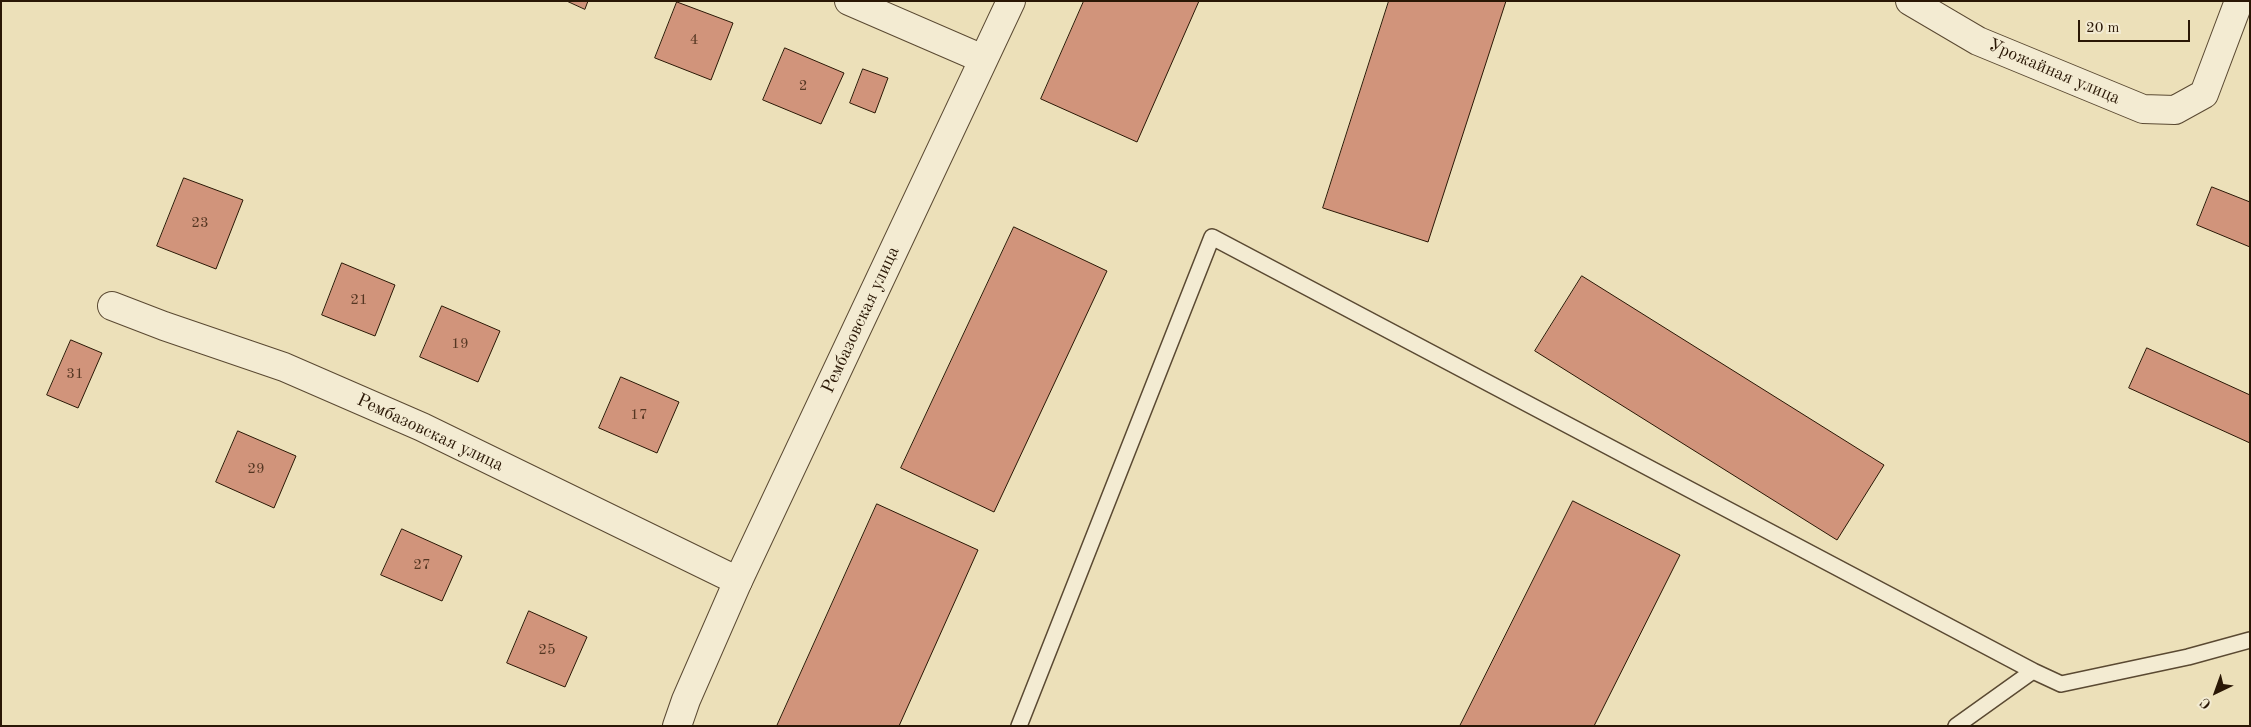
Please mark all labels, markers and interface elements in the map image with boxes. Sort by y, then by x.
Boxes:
scale bar [2081,10,2194,42]
text: 20 m [2086,21,2120,36]
house number: 4 [690,31,698,49]
street label: Урожайная улица [1985,34,2123,110]
house number: 2 [799,77,807,95]
house number: 23 [191,214,209,232]
street label: Рембазовская улица [818,243,904,397]
house number: 21 [350,291,368,309]
house number: 19 [451,335,469,353]
house number: 31 [66,365,84,383]
street label: Рембазовская улица [353,390,507,476]
house number: 17 [630,406,648,424]
house number: 29 [247,460,265,478]
house number: 27 [413,556,431,574]
house number: 25 [538,641,556,659]
north arrow [2191,667,2241,717]
text: С [2198,695,2214,711]

